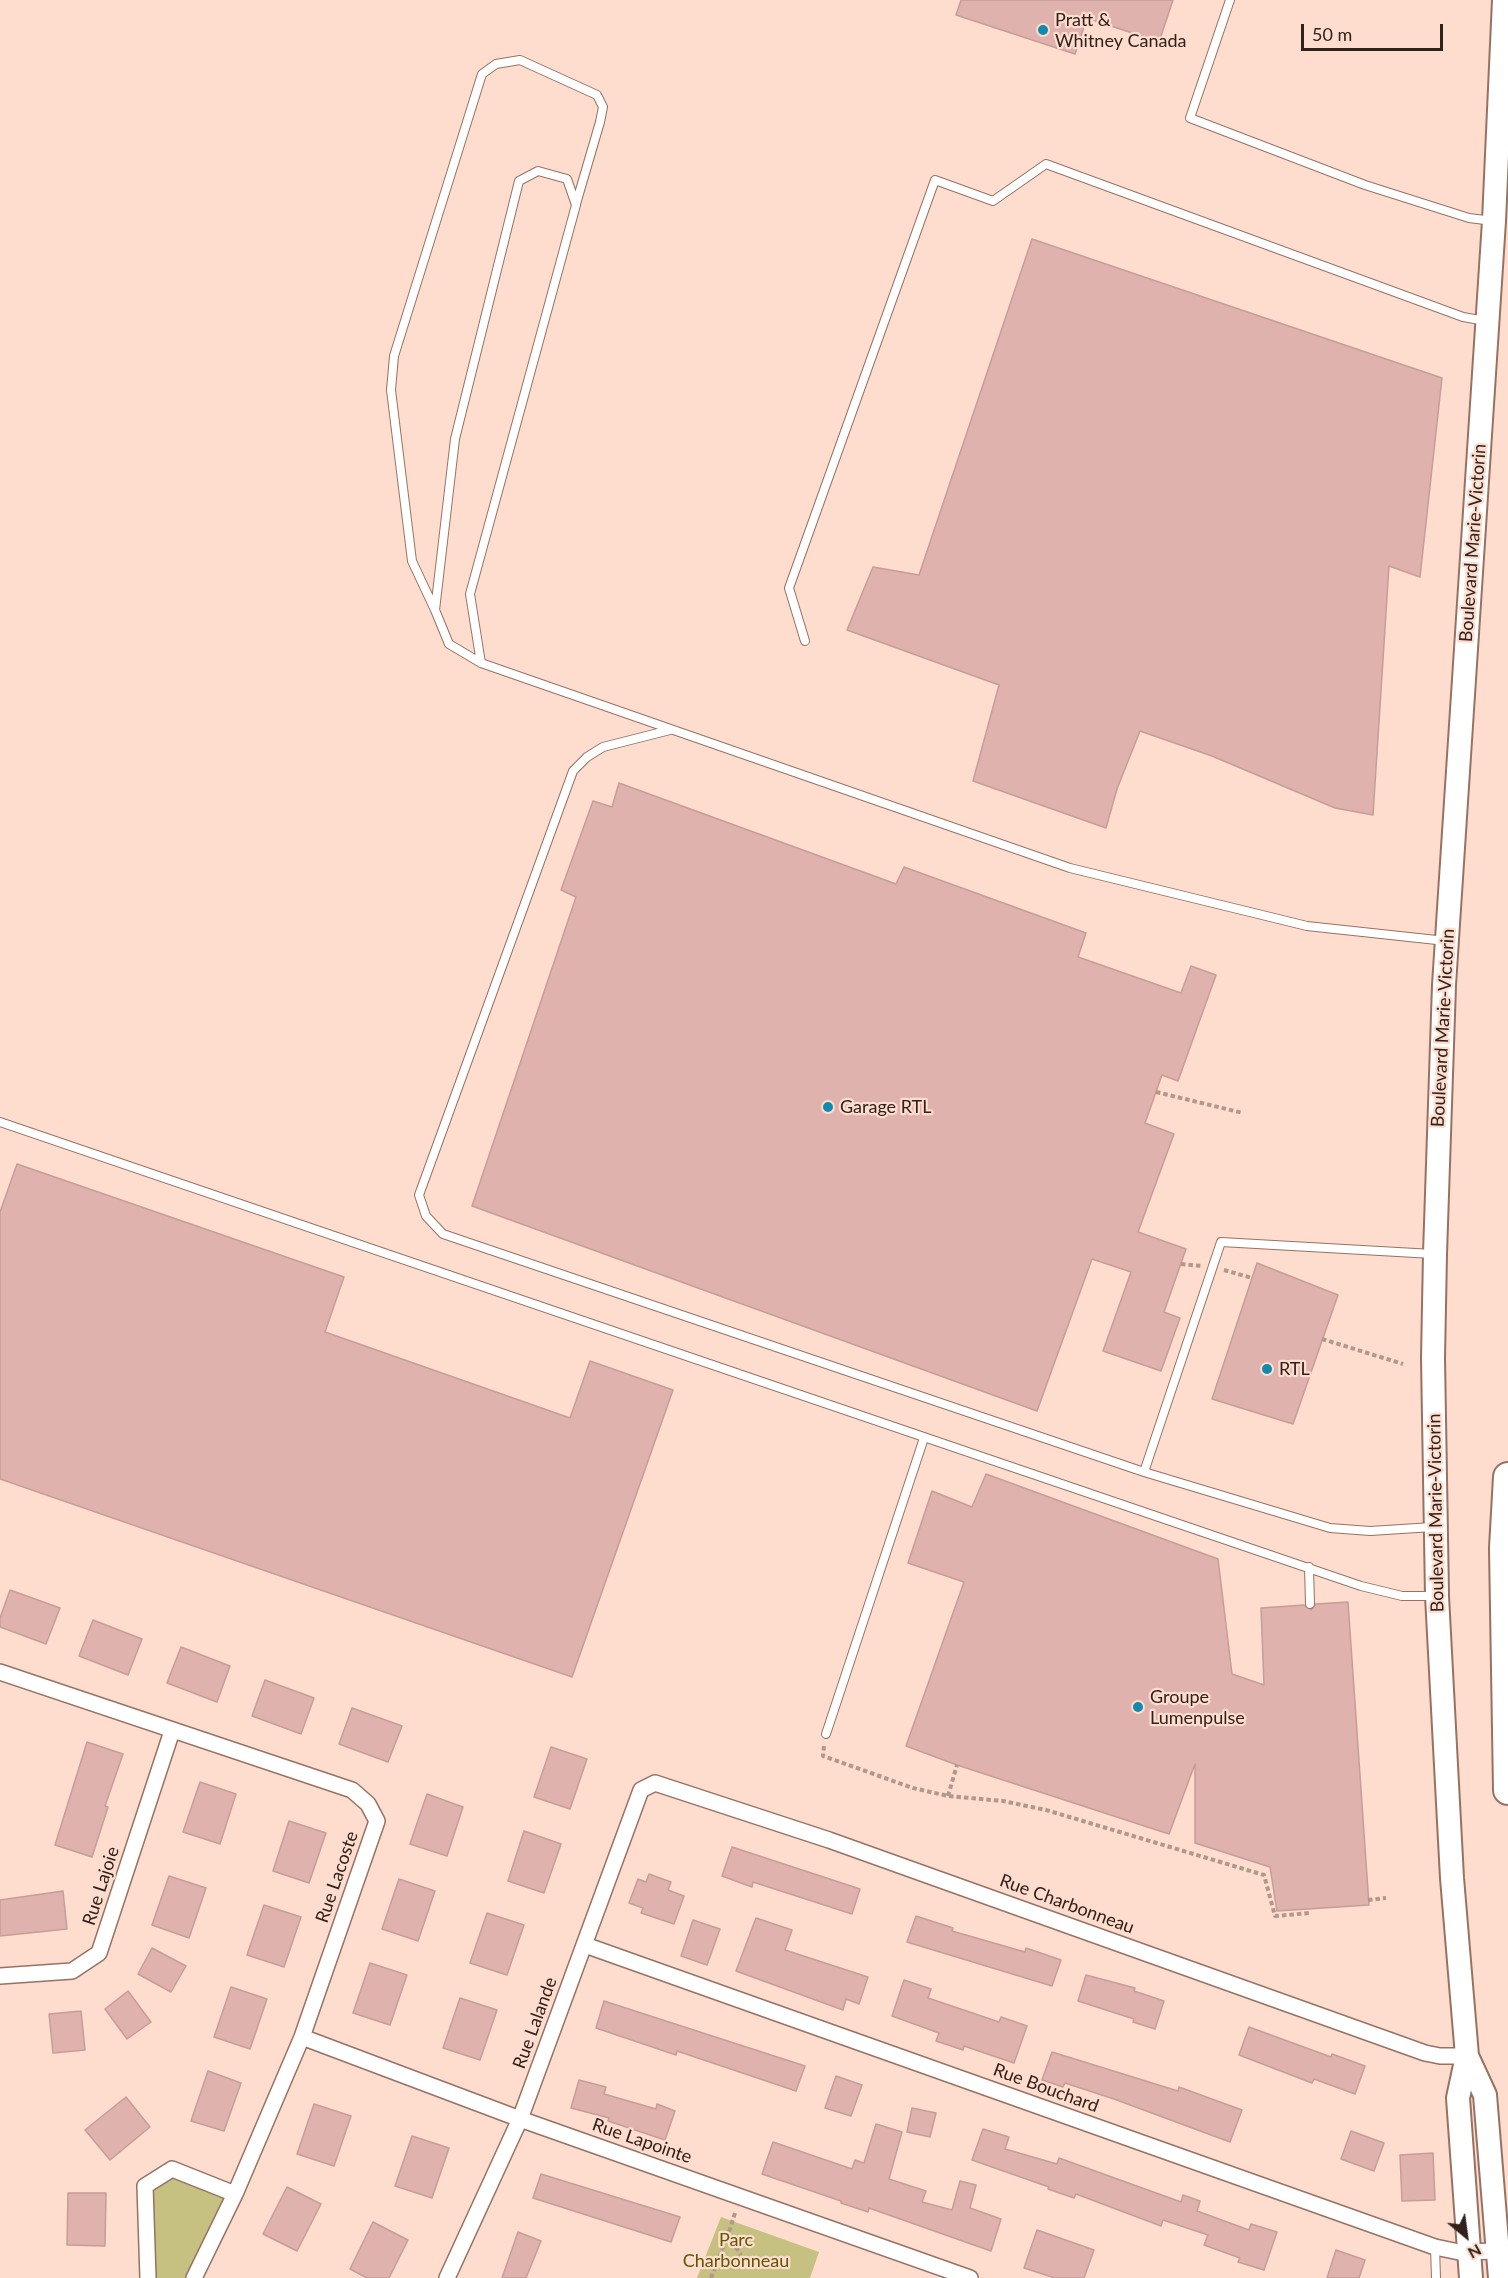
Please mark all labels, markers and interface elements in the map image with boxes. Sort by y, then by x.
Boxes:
place label: Pratt & Whitney Canada [1055,9,1187,52]
scale bar [1304,12,1446,50]
marker: Pratt & Whitney Canada [1036,23,1050,37]
text: 50 m [1312,23,1352,45]
street label: Boulevard Marie-Victorin [1455,443,1491,643]
street label: Boulevard Marie-Victorin [1427,928,1459,1128]
place label: Garage RTL [840,1096,931,1118]
marker: Garage RTL [821,1100,835,1114]
place label: RTL [1279,1358,1310,1380]
marker: RTL [1260,1362,1274,1376]
street label: Boulevard Marie-Victorin [1423,1413,1449,1613]
place label: Groupe Lumenpulse [1150,1686,1245,1728]
marker: Groupe Lumenpulse [1131,1700,1145,1714]
street label: Rue Lacoste [311,1828,363,1926]
street label: Rue Lajoie [78,1844,124,1928]
street label: Rue Charbonneau [997,1870,1137,1938]
street label: Rue Lalande [508,1974,562,2072]
street label: Rue Bouchard [990,2059,1102,2117]
street label: Rue Lapointe [589,2114,695,2168]
north arrow [1436,2206,1496,2266]
park label: Parc Charbonneau [683,2229,789,2272]
text: N [1465,2241,1485,2263]

